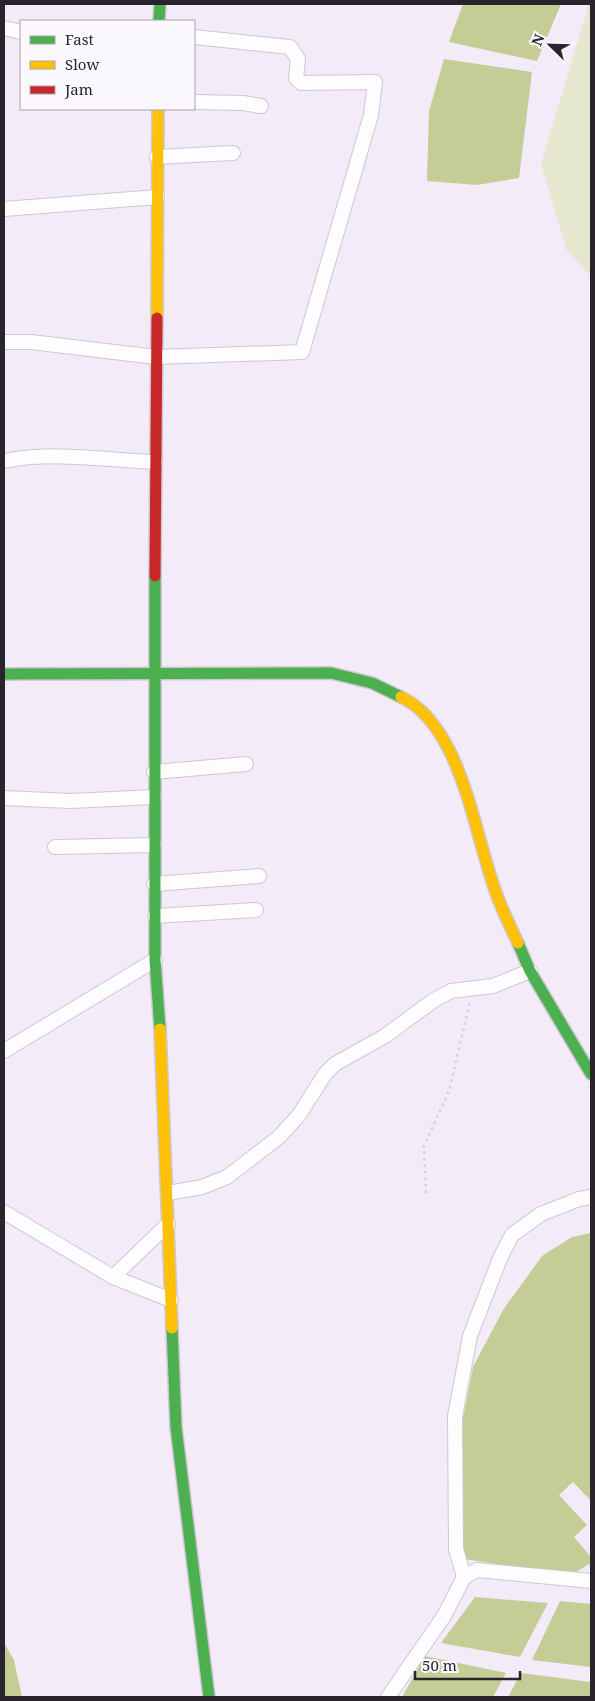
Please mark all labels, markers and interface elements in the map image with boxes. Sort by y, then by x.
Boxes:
legend [20,20,195,110]
north arrow [525,20,575,70]
text: Fast [65,29,94,49]
text: N [527,31,548,49]
text: Slow [65,54,99,74]
text: Jam [64,79,93,99]
scale bar [415,1648,520,1680]
text: 50 m [422,1655,457,1675]

